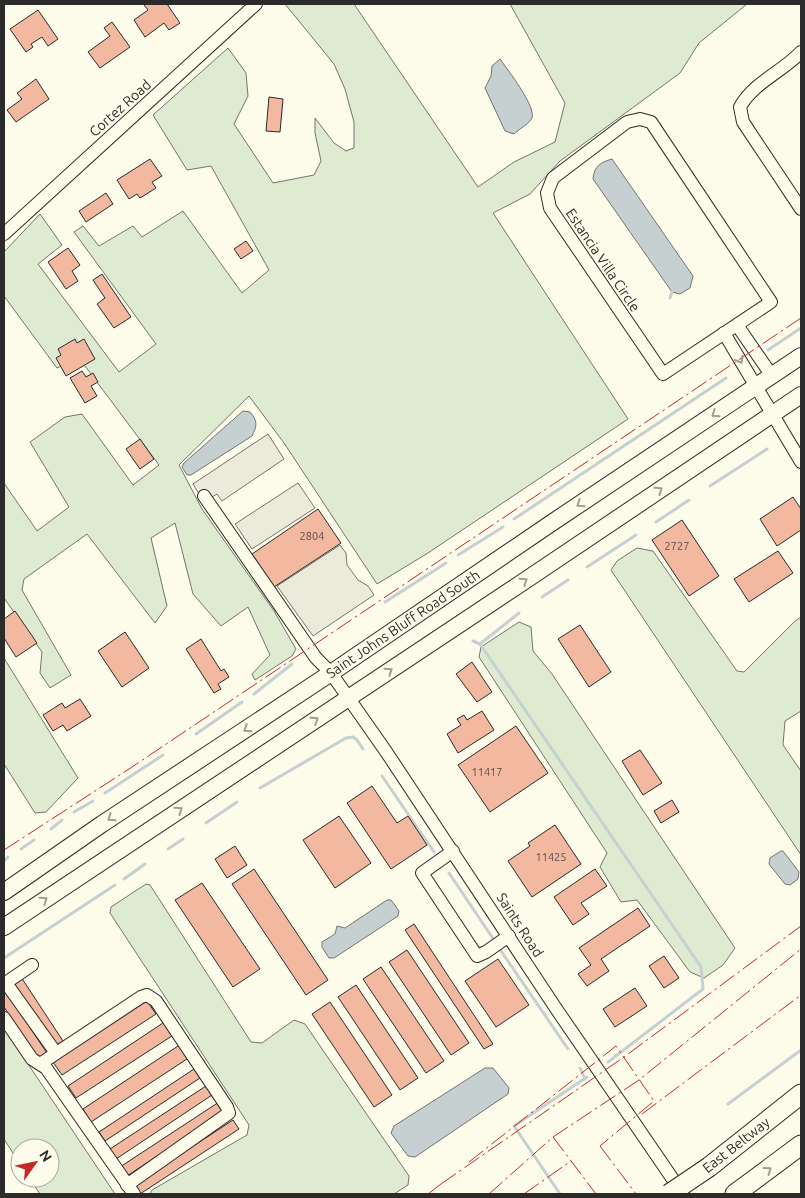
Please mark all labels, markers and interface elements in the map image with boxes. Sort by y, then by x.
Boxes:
street label: Cortez Road [86,76,154,140]
street label: Estancia Villa Circle [563,206,643,314]
one-way arrow [733,355,743,364]
one-way arrow [711,408,721,417]
one-way arrow [654,487,663,497]
one-way arrow [576,498,585,507]
house number: 2804 [300,530,324,542]
house number: 2727 [665,540,689,552]
street label: Saint Johns Bluff Road South [323,567,483,681]
one-way arrow [519,578,528,587]
one-way arrow [383,668,393,677]
one-way arrow [309,717,319,726]
one-way arrow [243,722,252,732]
house number: 11417 [471,766,503,778]
one-way arrow [174,806,183,816]
one-way arrow [107,812,117,821]
house number: 11425 [535,851,567,863]
street label: Saints Road [493,890,547,960]
one-way arrow [39,897,48,906]
street label: East Beltway [699,1114,773,1176]
north arrow [10,1138,60,1188]
text: N [36,1147,55,1165]
one-way arrow [762,1167,771,1175]

